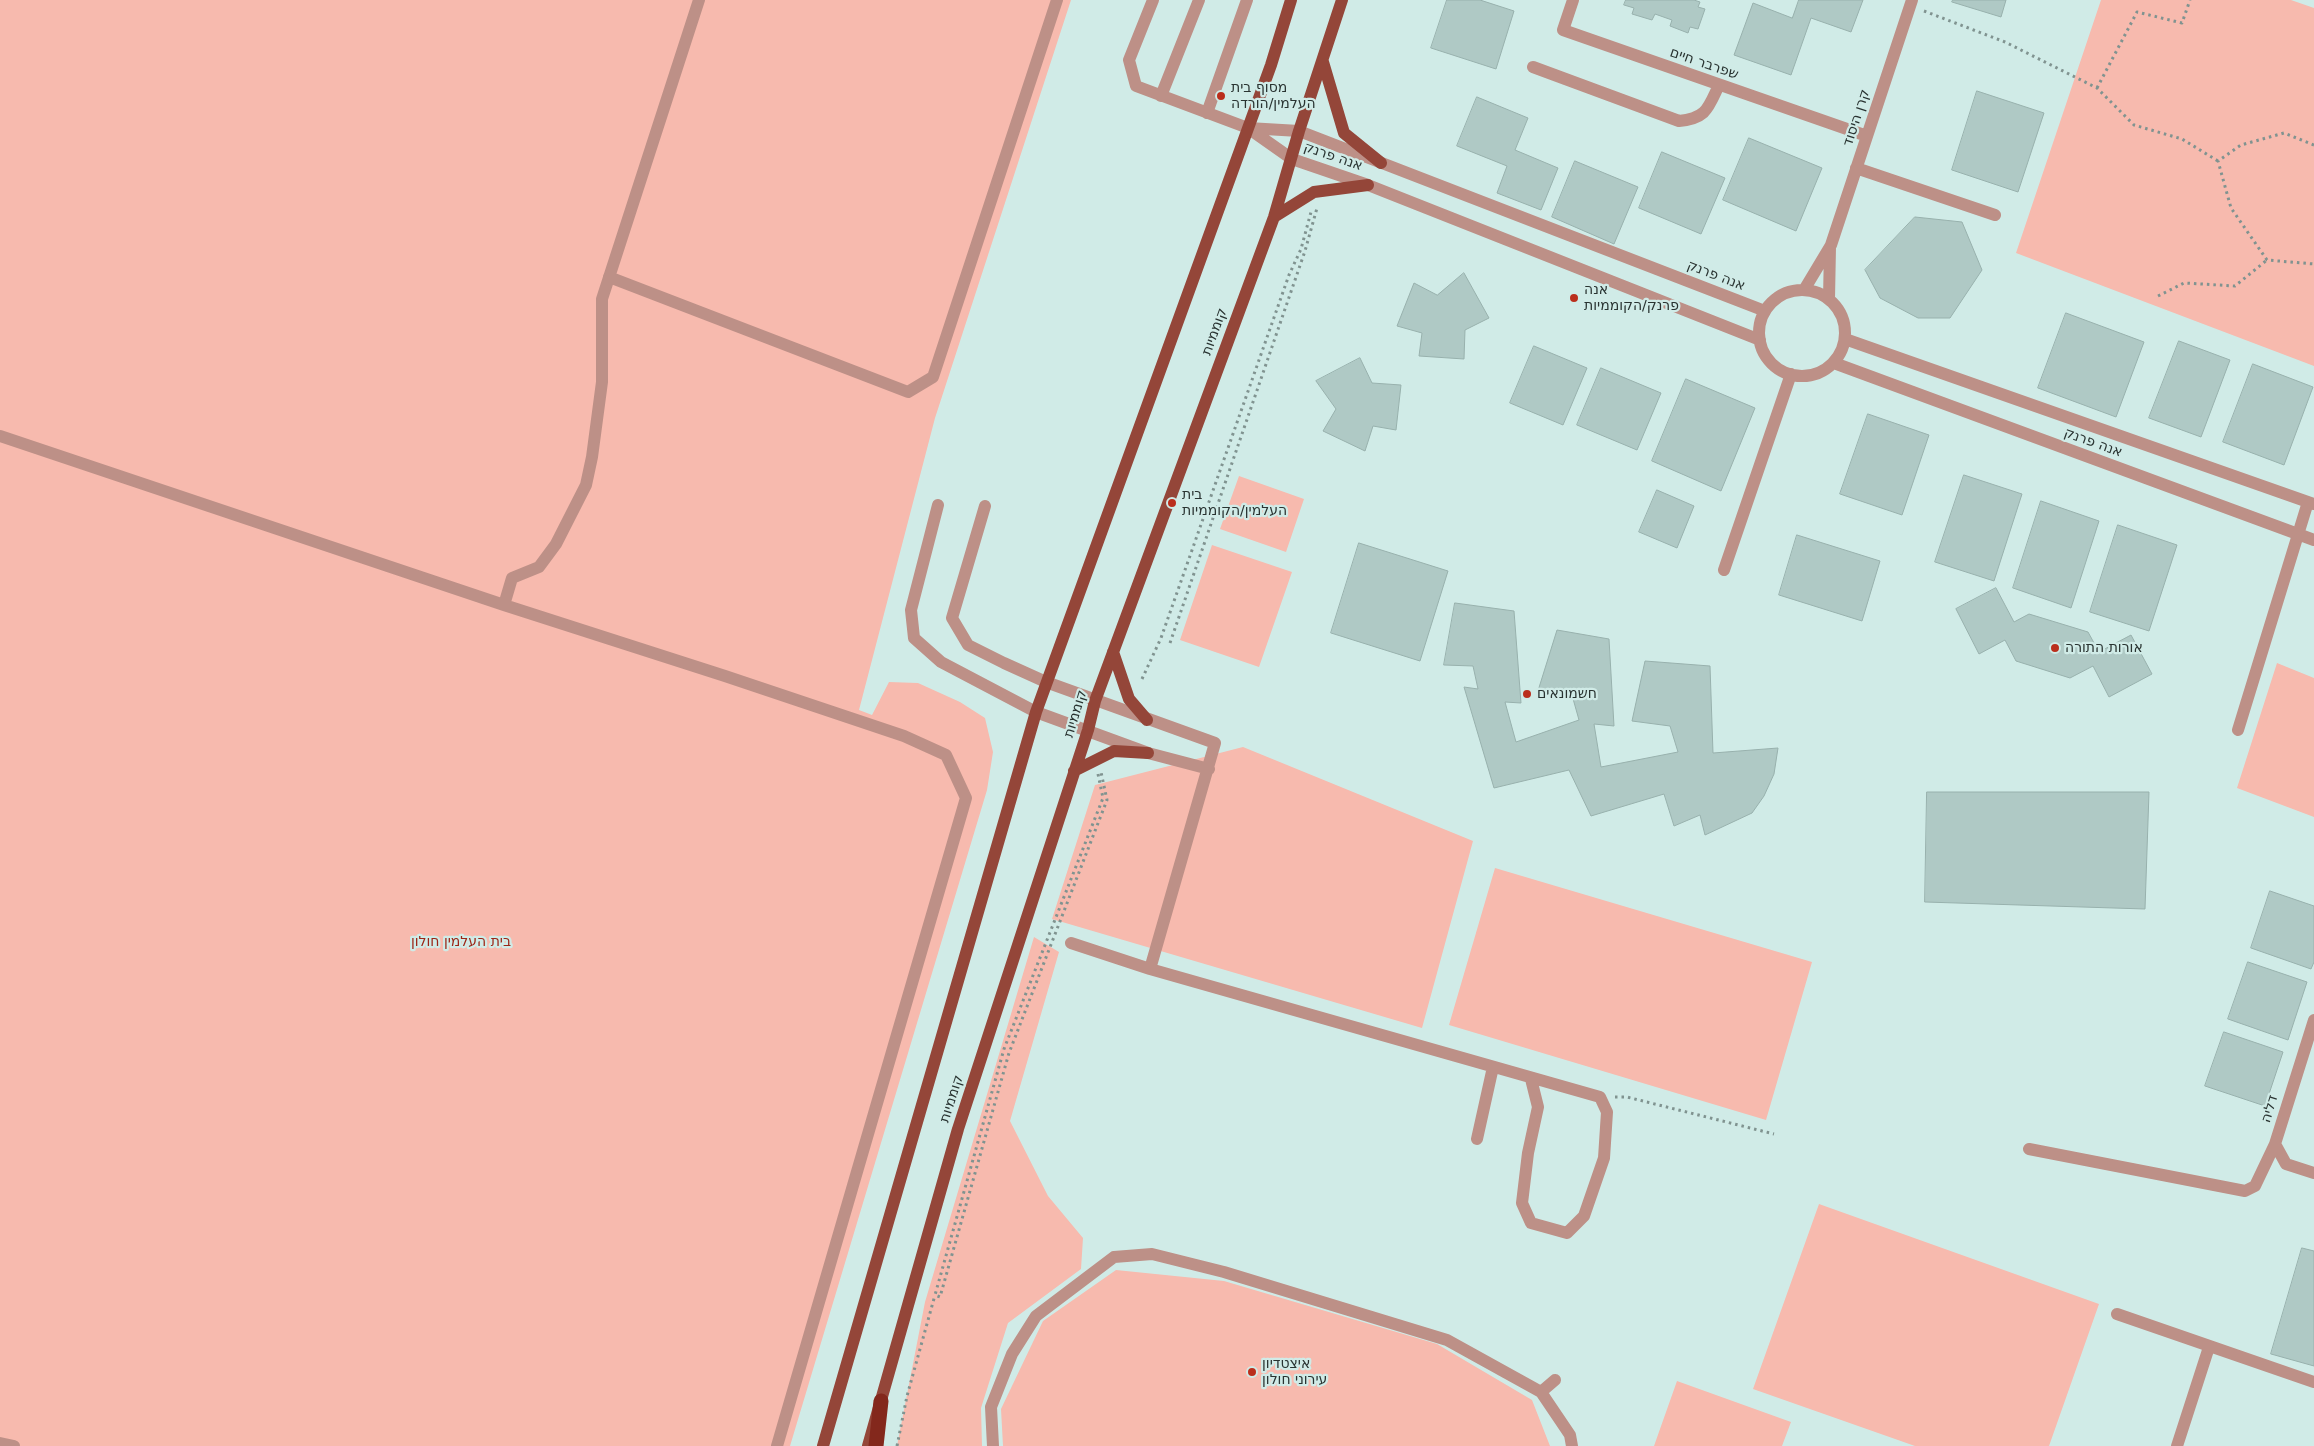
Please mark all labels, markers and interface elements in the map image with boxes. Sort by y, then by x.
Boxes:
street label: שפרבר חיים [1667,44,1741,84]
place label: מסוף בית העלמין/הורדה [1231,80,1316,112]
street label: קרן היסוד [1840,87,1874,149]
marker: מסוף בית העלמין/הורדה [1215,90,1227,102]
street label: אנה פרנק [1302,139,1364,175]
street label: אנה פרנק [1685,257,1747,295]
place label: אנה פרנק/הקוממיות [1584,282,1679,314]
marker: אנה פרנק/הקוממיות [1568,292,1580,304]
street label: קוממיות [1199,306,1231,358]
street label: אנה פרנק [2062,425,2124,461]
place label: בית העלמין/הקוממיות [1182,487,1287,520]
marker: בית העלמין/הקוממיות [1166,497,1178,509]
place label: אורות התורה [2065,640,2143,656]
marker: אורות התורה [2049,642,2061,654]
place label: חשמונאים [1537,686,1597,702]
street label: קוממיות [1061,688,1091,740]
marker: חשמונאים [1521,688,1533,700]
park label: בית העלמין חולון [411,934,511,950]
street label: קוממיות [936,1073,968,1125]
street label: דליה [2258,1093,2282,1125]
place label: איצטדיון עירוני חולון [1262,1356,1327,1388]
marker: איצטדיון עירוני חולון [1246,1366,1258,1378]

